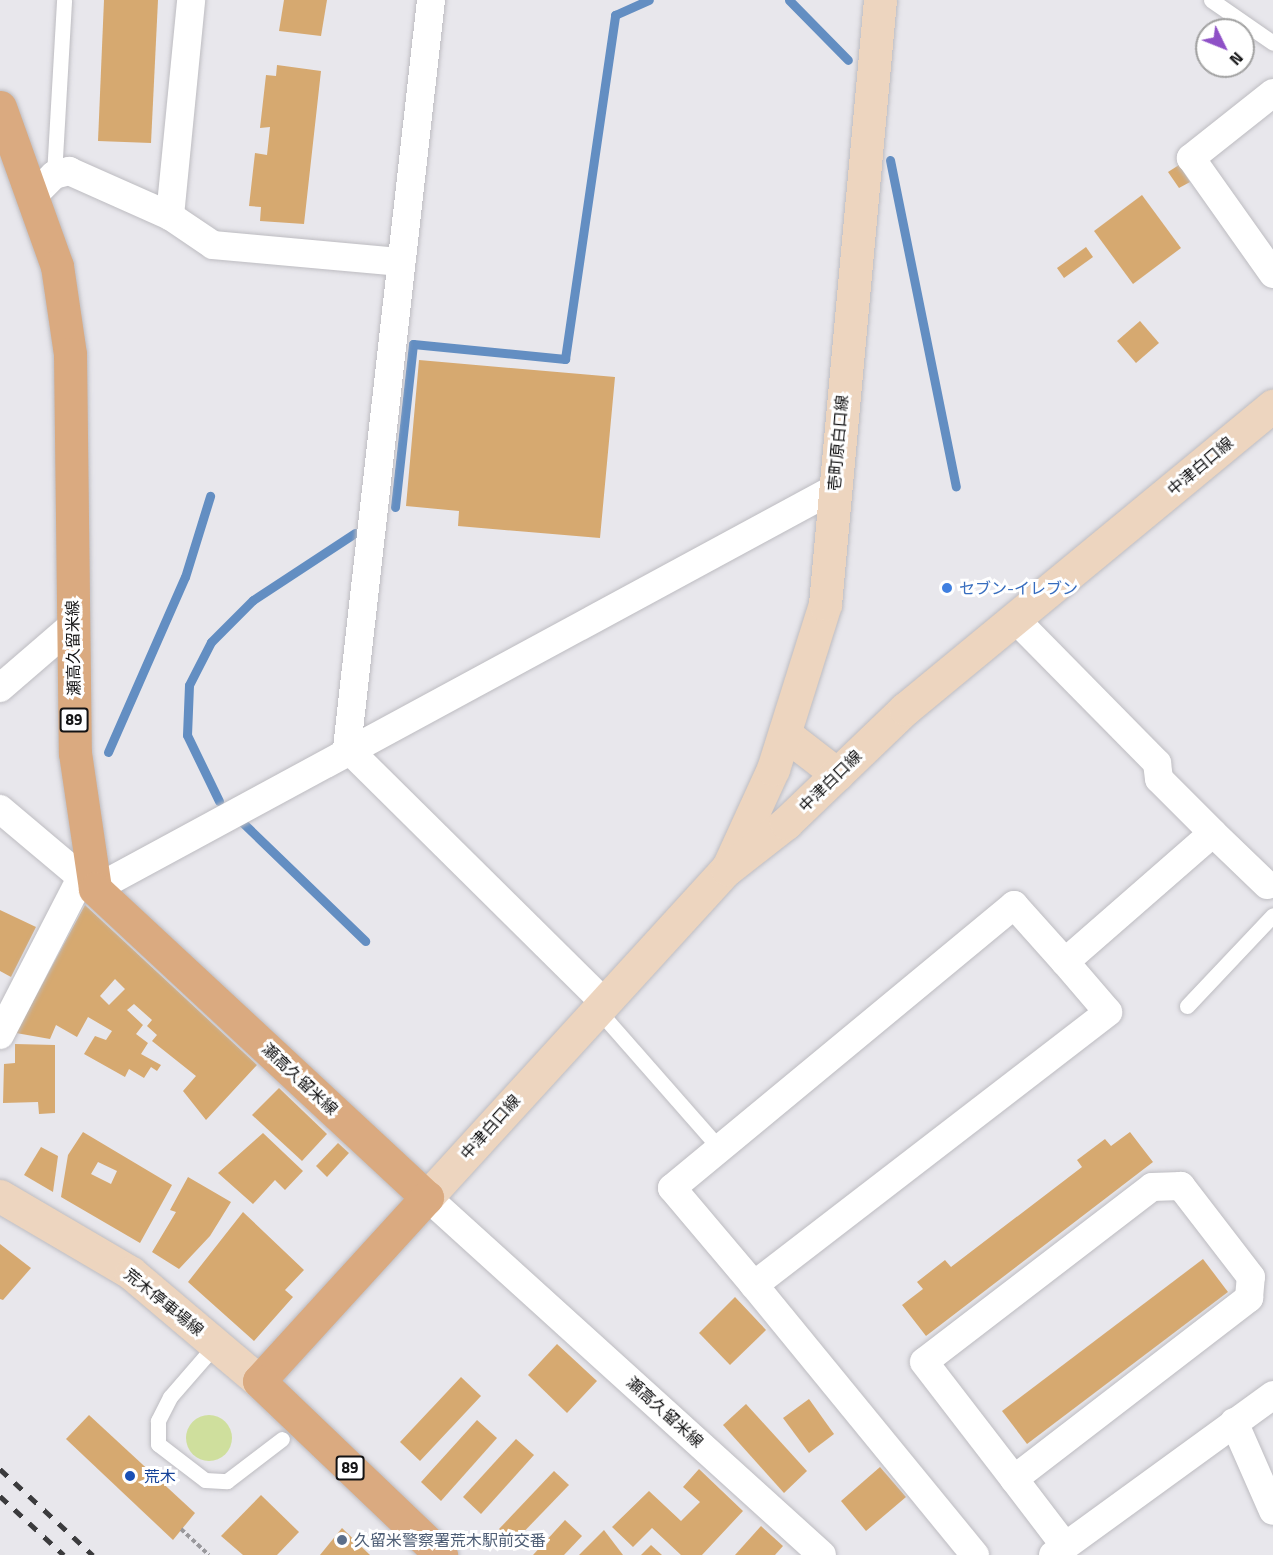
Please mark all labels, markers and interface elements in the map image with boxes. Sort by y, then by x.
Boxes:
north arrow [1195,18,1255,78]
text: N [1224,47,1249,71]
street label: 壱町原白口線 [824,394,852,492]
street label: 中津白口線 [1163,433,1237,499]
place label: セブン-イレブン [959,578,1078,598]
marker: セブン-イレブン [940,581,954,595]
street label: 瀬高久留米線 [63,600,83,696]
road number: 89 [59,708,89,732]
street label: 中津白口線 [795,746,865,816]
street label: 瀬高久留米線 [258,1039,342,1119]
street label: 中津白口線 [456,1091,524,1163]
street label: 荒木停車場線 [121,1264,207,1340]
street label: 瀬高久留米線 [623,1373,707,1451]
road number: 89 [335,1456,365,1480]
place label: 荒木 [144,1466,176,1486]
marker: 荒木 [121,1467,139,1485]
place label: 久留米警察署荒木駅前交番 [354,1530,546,1550]
marker: 久留米警察署荒木駅前交番 [335,1533,349,1547]

